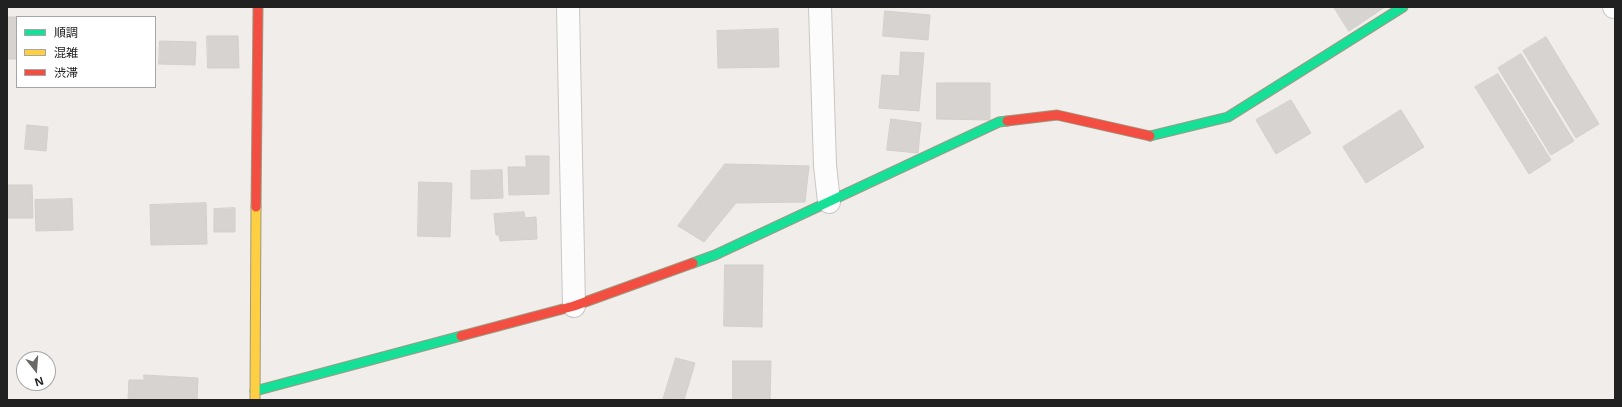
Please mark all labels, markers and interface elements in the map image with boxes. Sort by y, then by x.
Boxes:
legend [16,16,156,88]
text: 順調 [54,24,78,41]
text: 混雑 [54,44,78,61]
text: 渋滞 [54,64,78,81]
north arrow [16,351,56,391]
text: N [33,374,46,390]

